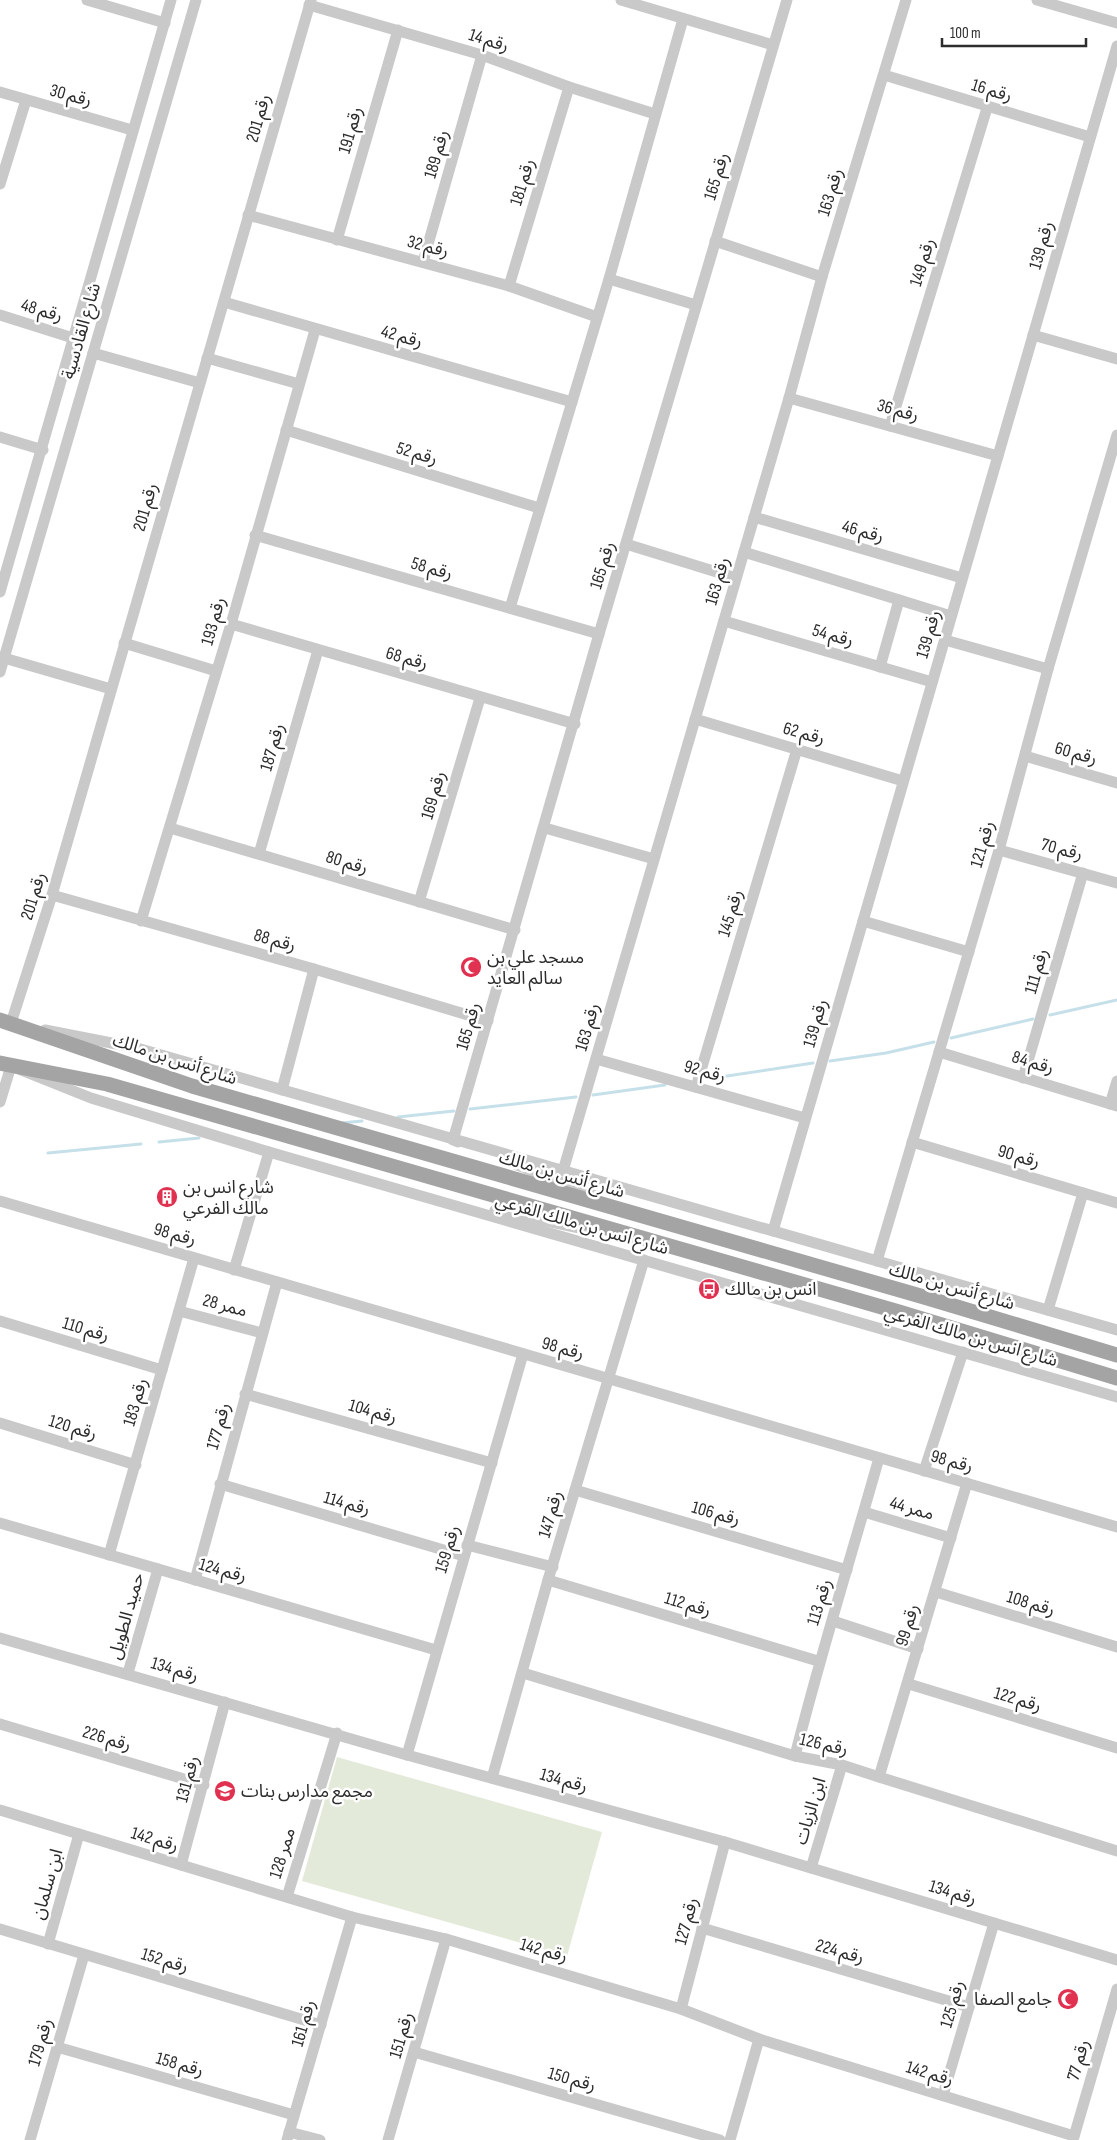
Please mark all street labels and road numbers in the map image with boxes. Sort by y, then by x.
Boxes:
street label: رقم 14 [466,24,512,59]
street label: رقم 16 [968,74,1015,108]
street label: رقم 30 [47,80,94,113]
street label: رقم 201 [242,92,277,145]
street label: رقم 191 [334,104,369,156]
street label: رقم 189 [420,128,455,181]
street label: رقم 165 [699,150,736,203]
street label: رقم 181 [505,156,541,209]
street label: رقم 163 [813,166,850,219]
street label: رقم 139 [1025,219,1060,272]
street label: رقم 32 [404,231,451,264]
street label: رقم 149 [905,236,942,289]
street label: شارع القادسية [58,281,108,383]
street label: رقم 48 [18,294,65,329]
street label: رقم 42 [378,321,425,354]
street label: رقم 36 [874,395,921,428]
street label: رقم 52 [393,437,440,472]
street label: رقم 201 [129,481,164,534]
street label: رقم 46 [839,516,886,549]
street label: رقم 165 [585,539,622,592]
street label: رقم 58 [408,553,455,586]
street label: رقم 163 [701,555,736,608]
street label: رقم 193 [197,595,232,648]
street label: رقم 139 [912,608,947,661]
street label: رقم 54 [809,620,856,653]
street label: رقم 68 [383,642,430,676]
street label: رقم 62 [780,718,827,751]
street label: رقم 187 [256,721,291,774]
street label: رقم 60 [1052,737,1099,771]
street label: رقم 169 [417,769,452,822]
street label: رقم 121 [966,818,1001,870]
street label: رقم 70 [1038,834,1085,867]
street label: رقم 80 [323,846,370,881]
street label: رقم 201 [16,870,53,923]
street label: رقم 145 [713,887,749,940]
street label: رقم 88 [251,924,298,958]
street label: رقم 111 [1020,946,1055,997]
street label: رقم 139 [799,997,834,1050]
street label: رقم 165 [452,1000,487,1053]
street label: رقم 163 [571,1001,606,1054]
street label: شارع أنس بن مالك [109,1028,240,1092]
street label: رقم 84 [1009,1046,1056,1081]
street label: رقم 92 [681,1056,728,1089]
street label: رقم 90 [995,1140,1043,1175]
street label: شارع أنس بن مالك [496,1145,627,1205]
street label: شارع انس بن مالك الفرعي [492,1190,671,1262]
street label: رقم 98 [151,1218,198,1252]
street label: شارع أنس بن مالك [886,1257,1017,1317]
street label: ممر 28 [200,1289,249,1321]
street label: شارع انس بن مالك الفرعي [881,1302,1060,1374]
street label: رقم 110 [59,1312,112,1348]
street label: رقم 98 [539,1332,586,1366]
street label: رقم 183 [119,1376,154,1429]
street label: رقم 104 [346,1395,399,1430]
street label: رقم 177 [202,1400,237,1453]
street label: رقم 120 [46,1410,99,1447]
street label: رقم 98 [928,1445,975,1479]
street label: رقم 114 [321,1487,372,1522]
street label: رقم 147 [534,1488,569,1541]
street label: ممر 44 [887,1492,936,1525]
street label: رقم 106 [689,1497,742,1532]
street label: رقم 159 [430,1523,467,1576]
street label: رقم 124 [196,1554,249,1589]
street label: حميد الطويل [104,1571,149,1662]
street label: رقم 113 [803,1576,838,1628]
street label: رقم 108 [1004,1586,1058,1623]
street label: رقم 112 [662,1588,714,1623]
street label: رقم 99 [891,1601,926,1649]
street label: رقم 134 [148,1652,201,1689]
street label: رقم 122 [991,1682,1044,1719]
street label: رقم 226 [79,1721,134,1758]
street label: رقم 126 [797,1729,850,1762]
street label: رقم 131 [171,1754,206,1805]
street label: رقم 134 [537,1764,590,1799]
street label: ابن الزيات [790,1775,831,1847]
street label: رقم 142 [128,1822,181,1859]
street label: ممر 128 [265,1825,300,1881]
street label: ابن سلمان [27,1846,68,1922]
street label: رقم 134 [926,1875,979,1912]
street label: رقم 127 [670,1895,705,1948]
street label: رقم 142 [517,1934,570,1969]
street label: رقم 224 [813,1935,866,1970]
street label: رقم 152 [138,1943,191,1979]
street label: رقم 125 [936,1978,971,2031]
street label: رقم 161 [287,1997,322,2049]
street label: رقم 151 [385,2010,420,2061]
street label: رقم 179 [24,2016,59,2069]
street label: رقم 77 [1063,2037,1096,2084]
street label: رقم 158 [153,2048,206,2083]
street label: رقم 142 [903,2056,956,2093]
street label: رقم 150 [545,2063,598,2098]

